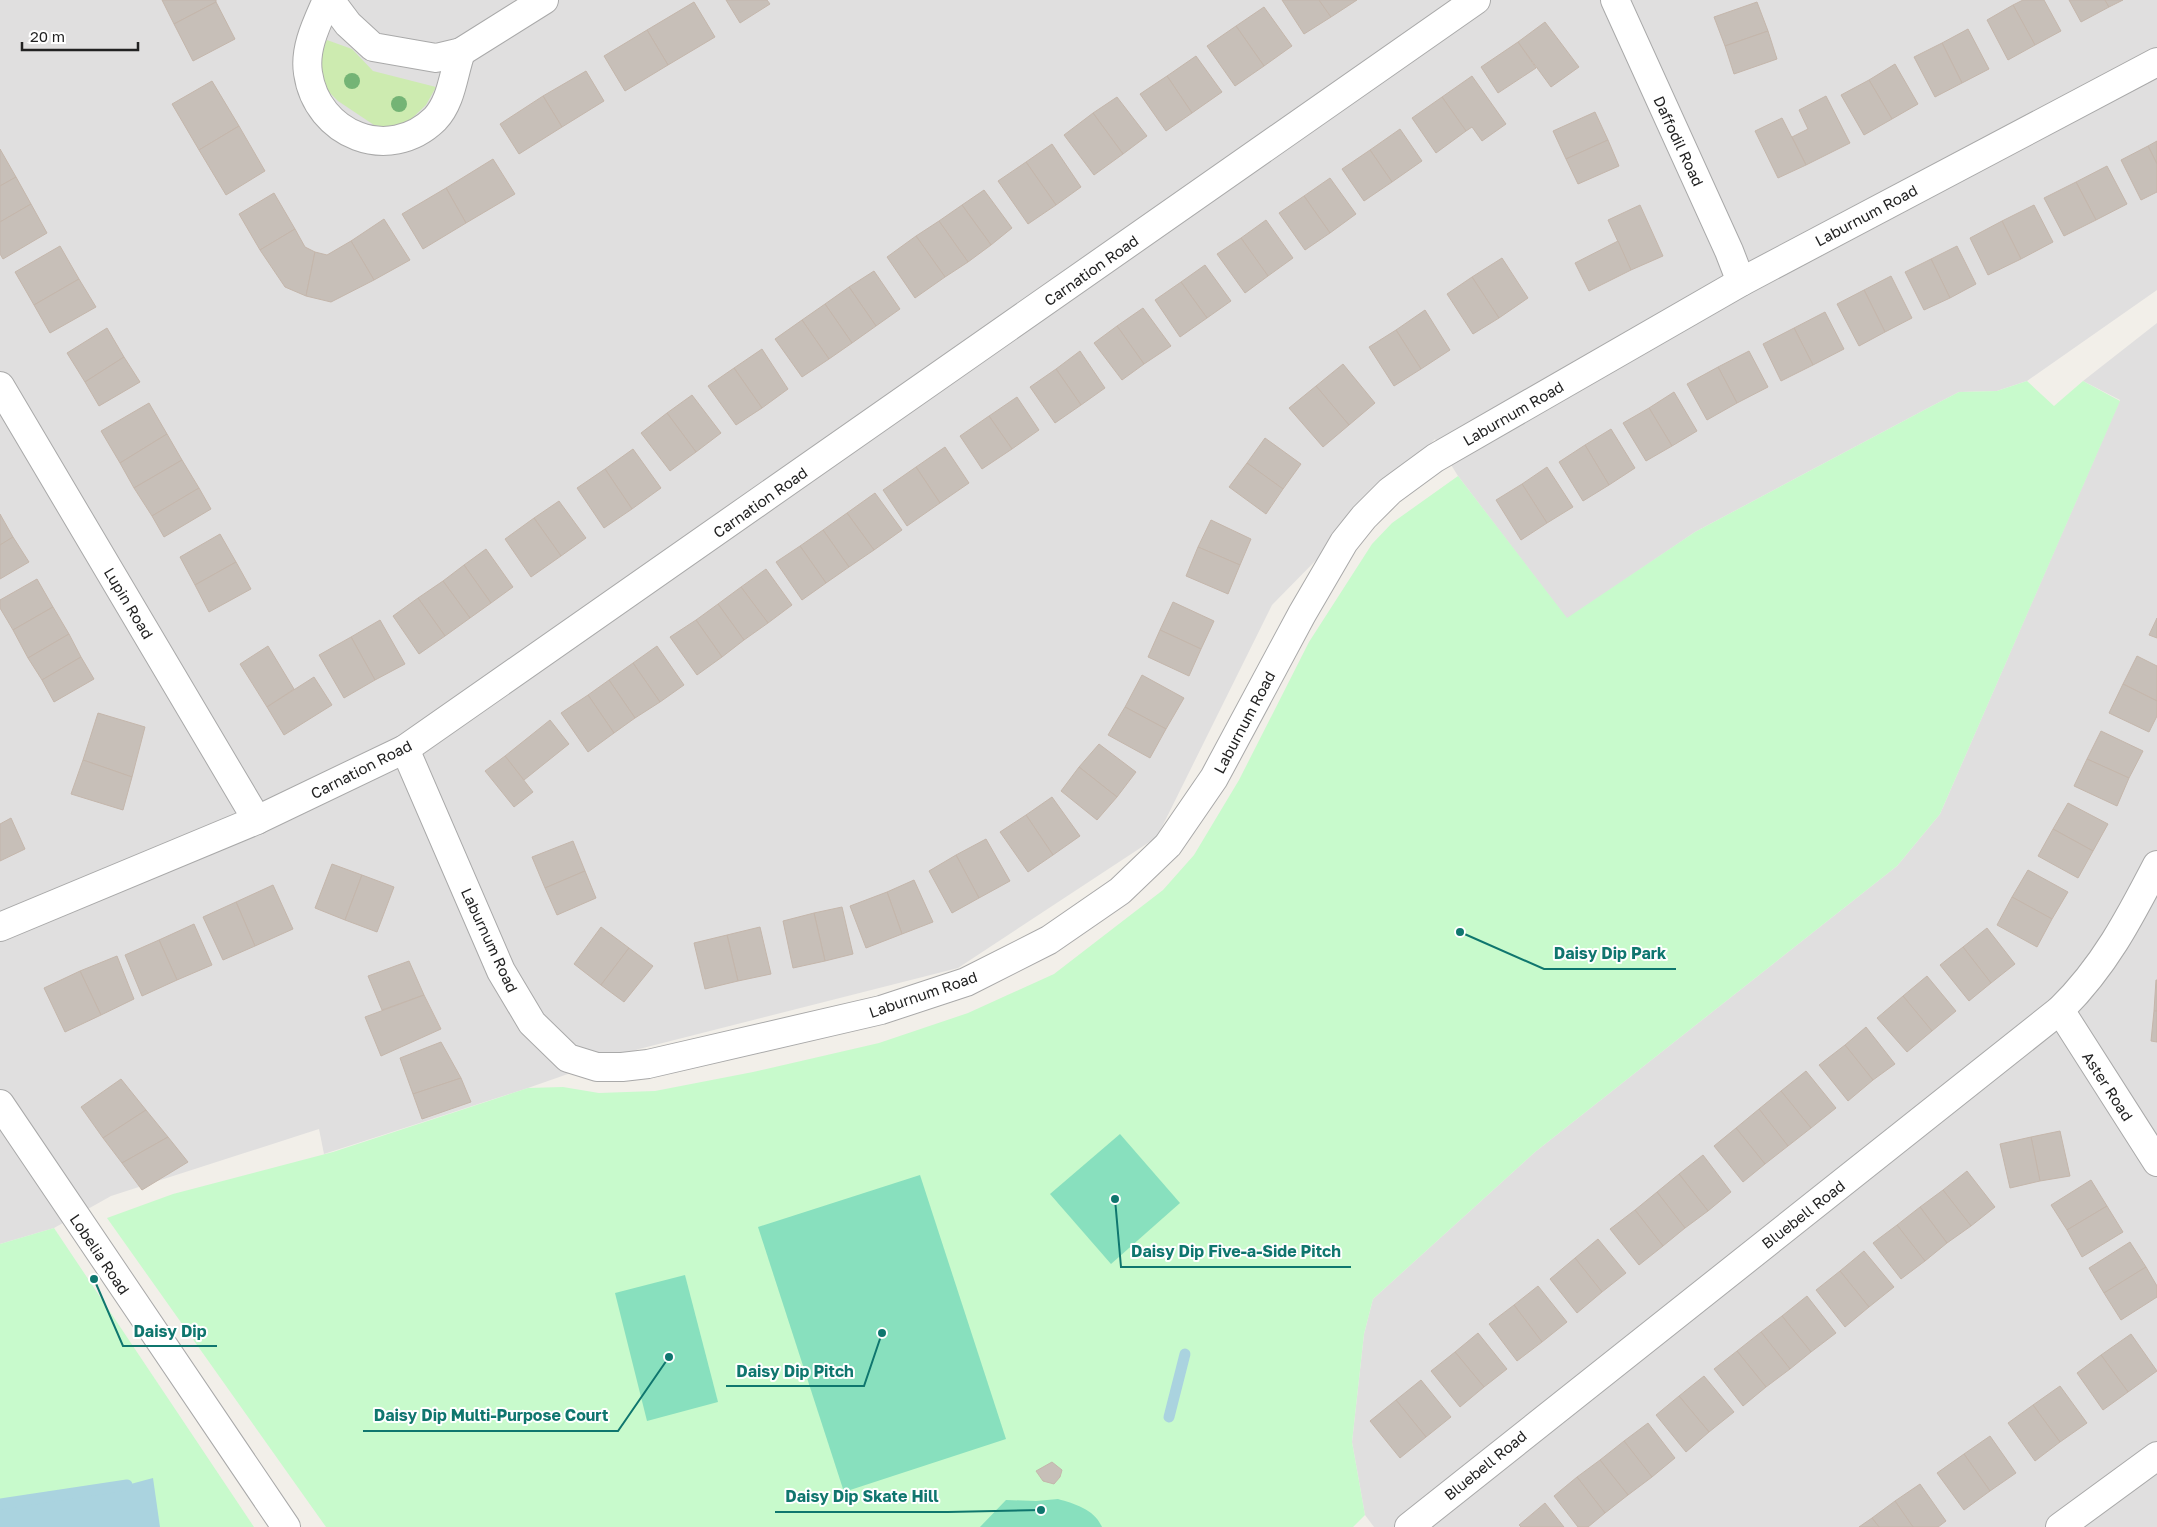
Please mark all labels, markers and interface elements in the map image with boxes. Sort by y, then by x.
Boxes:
scale bar [22,20,139,52]
text: 20 m [30,27,65,45]
street label: Daffodil Road [1650,93,1708,189]
street label: Laburnum Road [1812,180,1920,250]
street label: Carnation Road [1040,231,1142,309]
street label: Laburnum Road [1459,377,1567,449]
street label: Carnation Road [709,463,811,541]
street label: Lupin Road [101,564,157,642]
street label: Laburnum Road [1209,668,1279,776]
street label: Carnation Road [308,736,414,802]
street label: Laburnum Road [458,885,522,995]
callout: Daisy Dip Park [1544,938,1676,969]
text: Daisy Dip Park [1554,943,1667,963]
street label: Laburnum Road [866,967,980,1021]
street label: Aster Road [2079,1048,2137,1124]
street label: Bluebell Road [1758,1176,1848,1252]
street label: Lobelia Road [67,1210,133,1298]
callout: Daisy Dip Five-a-Side Pitch [1121,1236,1351,1267]
text: Daisy Dip Five-a-Side Pitch [1131,1241,1341,1261]
callout: Daisy Dip [123,1315,217,1346]
text: Daisy Dip [133,1321,207,1341]
callout: Daisy Dip Pitch [726,1355,864,1386]
text: Daisy Dip Pitch [736,1361,854,1381]
callout: Daisy Dip Multi-Purpose Court [363,1400,618,1431]
text: Daisy Dip Multi-Purpose Court [374,1405,608,1425]
street label: Bluebell Road [1440,1426,1530,1504]
callout: Daisy Dip Skate Hill [775,1481,948,1512]
text: Daisy Dip Skate Hill [785,1486,939,1506]

